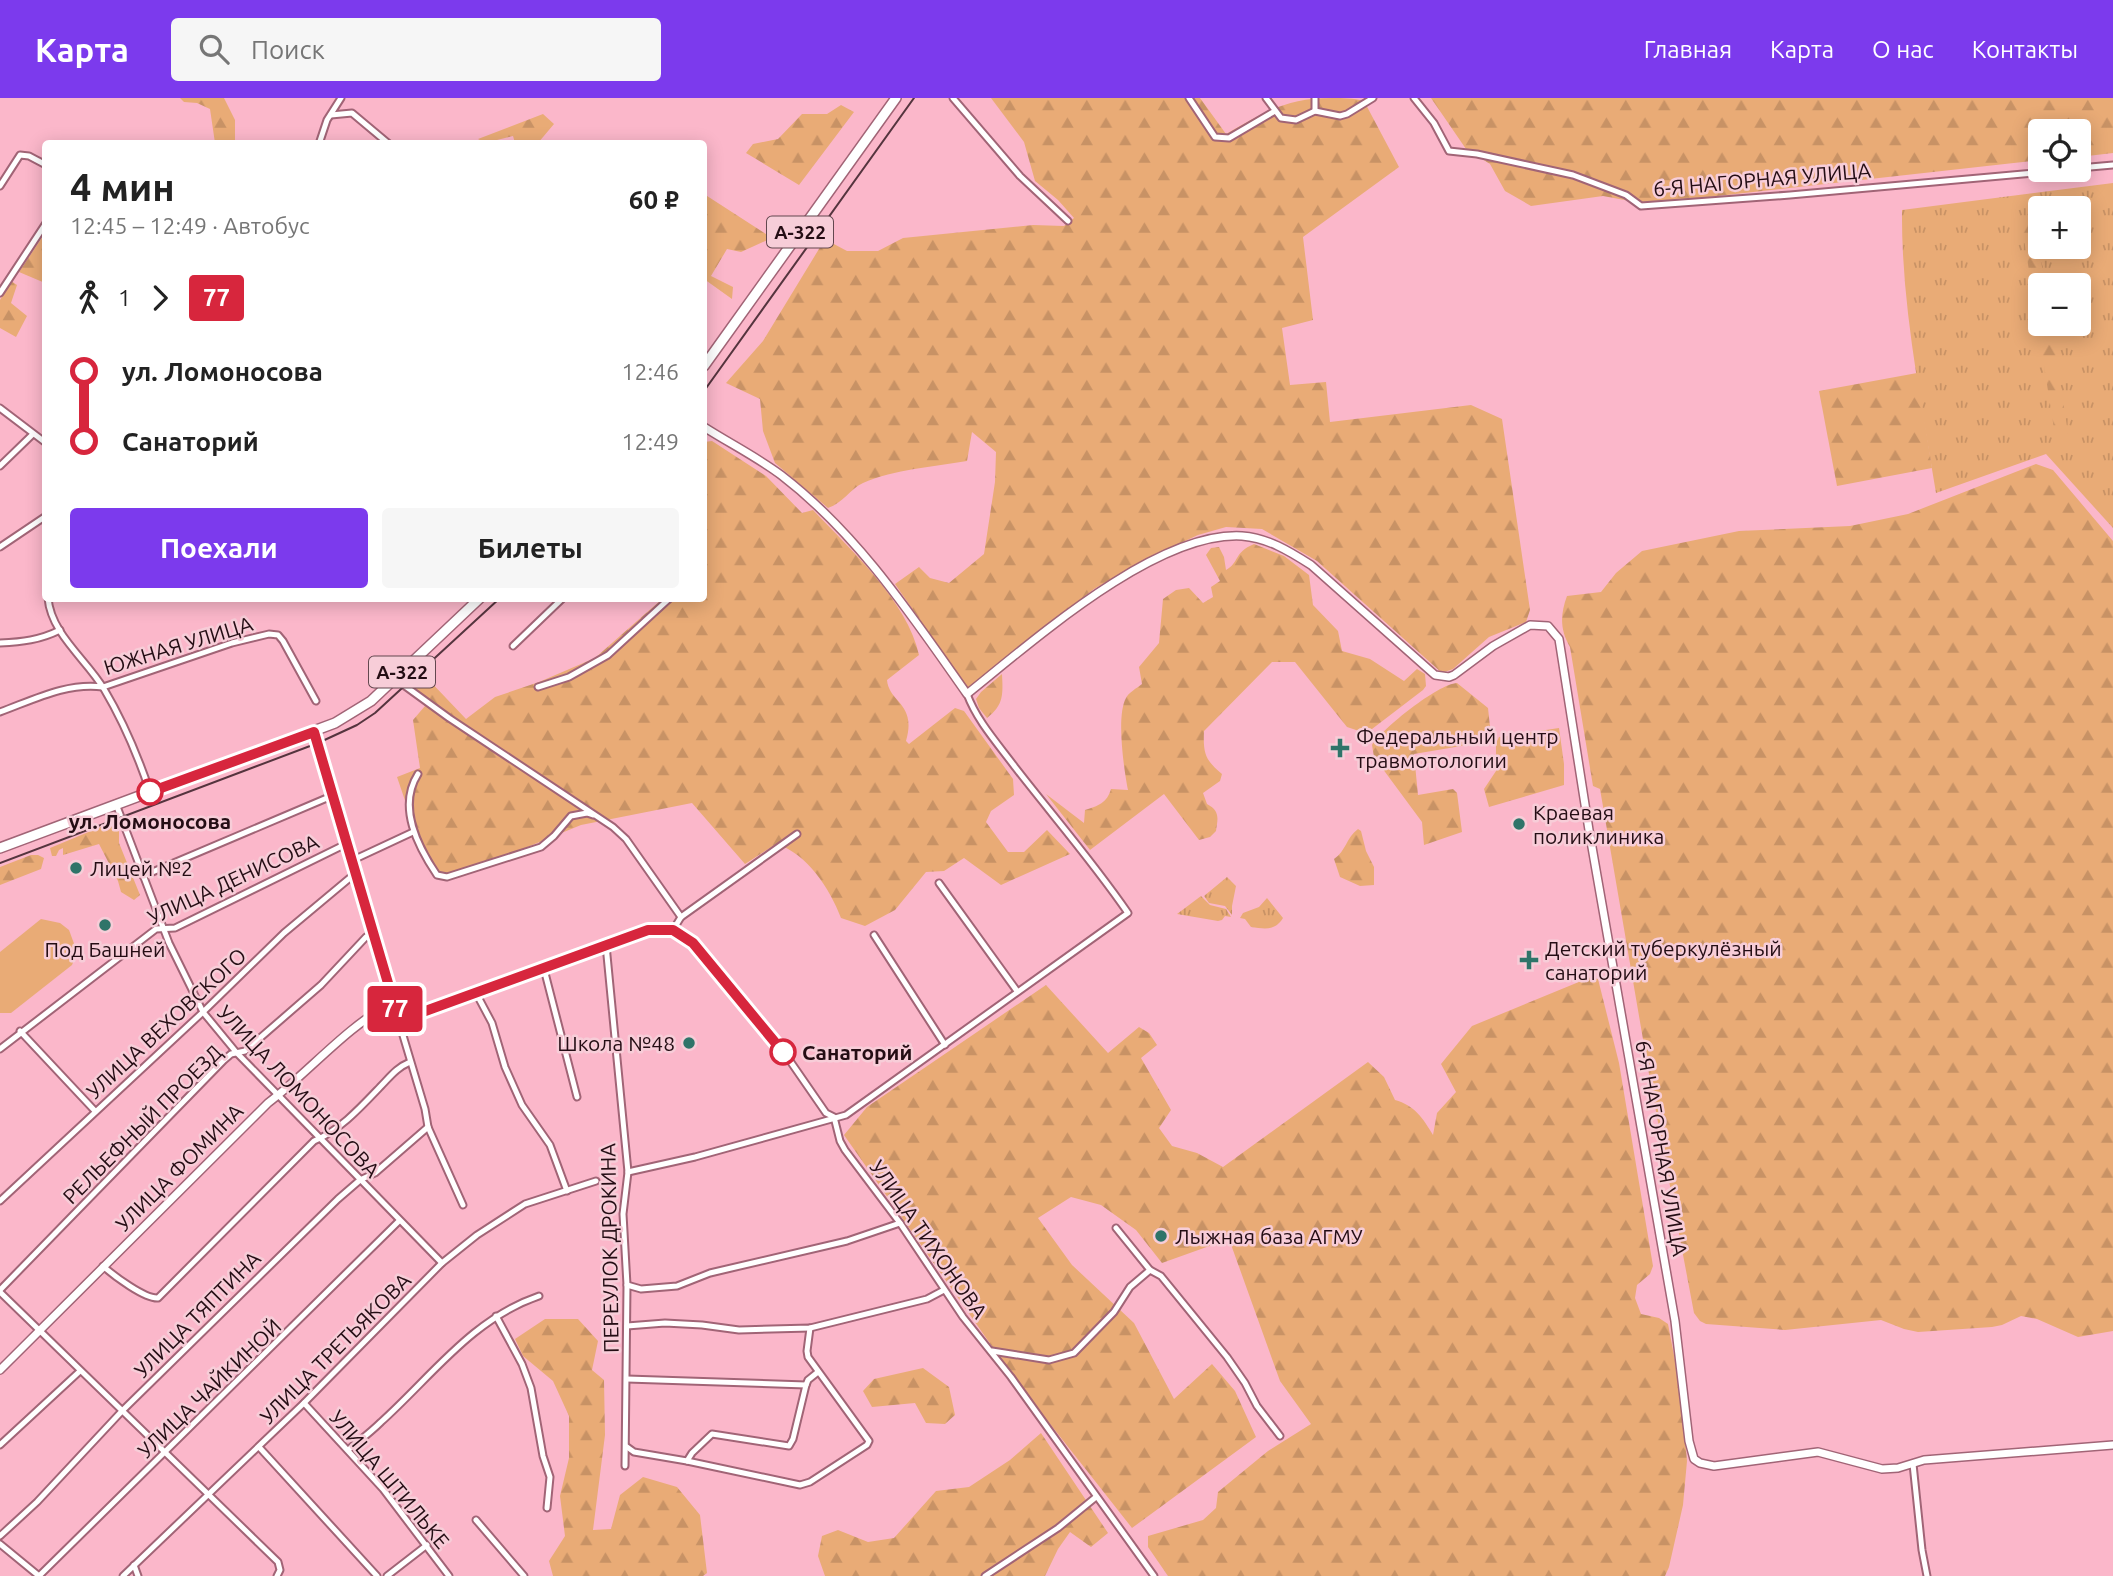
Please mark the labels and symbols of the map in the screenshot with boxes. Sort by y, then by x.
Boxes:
street label: 6-Я НАГОРНАЯ УЛИЦА [1652,157,1872,200]
road number: А-322 [767,216,833,248]
street label: ЮЖНАЯ УЛИЦА [101,611,256,679]
road number: А-322 [369,656,435,688]
place label: Федеральный центр травмотологии [1356,724,1559,772]
marker: Федеральный центр травмотологии [1330,738,1350,758]
marker: ул. Ломоносова [137,779,163,805]
place label: Краевая поликлиника [1533,800,1664,848]
place label: ул. Ломоносова [69,809,231,833]
marker: Краевая поликлиника [1511,816,1527,832]
street label: УЛИЦА ДЕНИСОВА [144,829,323,929]
place label: Лицей №2 [90,856,193,880]
marker: Лицей №2 [68,860,84,876]
marker: Под Башней [97,917,113,933]
place label: Детский туберкулёзный санаторий [1545,936,1782,984]
place label: Под Башней [45,937,165,961]
street label: УЛИЦА ВЕХОВСКОГО [81,943,251,1103]
marker: Детский туберкулёзный санаторий [1519,950,1539,970]
line badge: 77 [364,986,426,1032]
street label: УЛИЦА ЛОМОНОСОВА [213,1000,385,1182]
place label: Школа №48 [557,1031,675,1055]
marker: Школа №48 [681,1035,697,1051]
street label: 6-Я НАГОРНАЯ УЛИЦА [1631,1038,1693,1258]
marker: Санаторий [770,1039,796,1065]
street label: РЕЛЬЕФНЫЙ ПРОЕЗД [58,1040,226,1208]
place label: Санаторий [802,1040,912,1064]
street label: УЛИЦА ФОМИНА [110,1098,248,1236]
street label: ПЕРЕУЛОК ДРОКИНА [595,1143,623,1353]
street label: УЛИЦА ТИХОНОВА [865,1155,993,1323]
place label: Лыжная база АГМУ [1175,1224,1363,1248]
marker: Лыжная база АГМУ [1153,1228,1169,1244]
street label: УЛИЦА ТЯПТИНА [129,1246,265,1382]
street label: УЛИЦА ТРЕТЬЯКОВА [255,1268,415,1428]
street label: УЛИЦА ЧАЙКИНОЙ [133,1314,285,1462]
street label: УЛИЦА ШТИЛЬКЕ [325,1405,455,1553]

